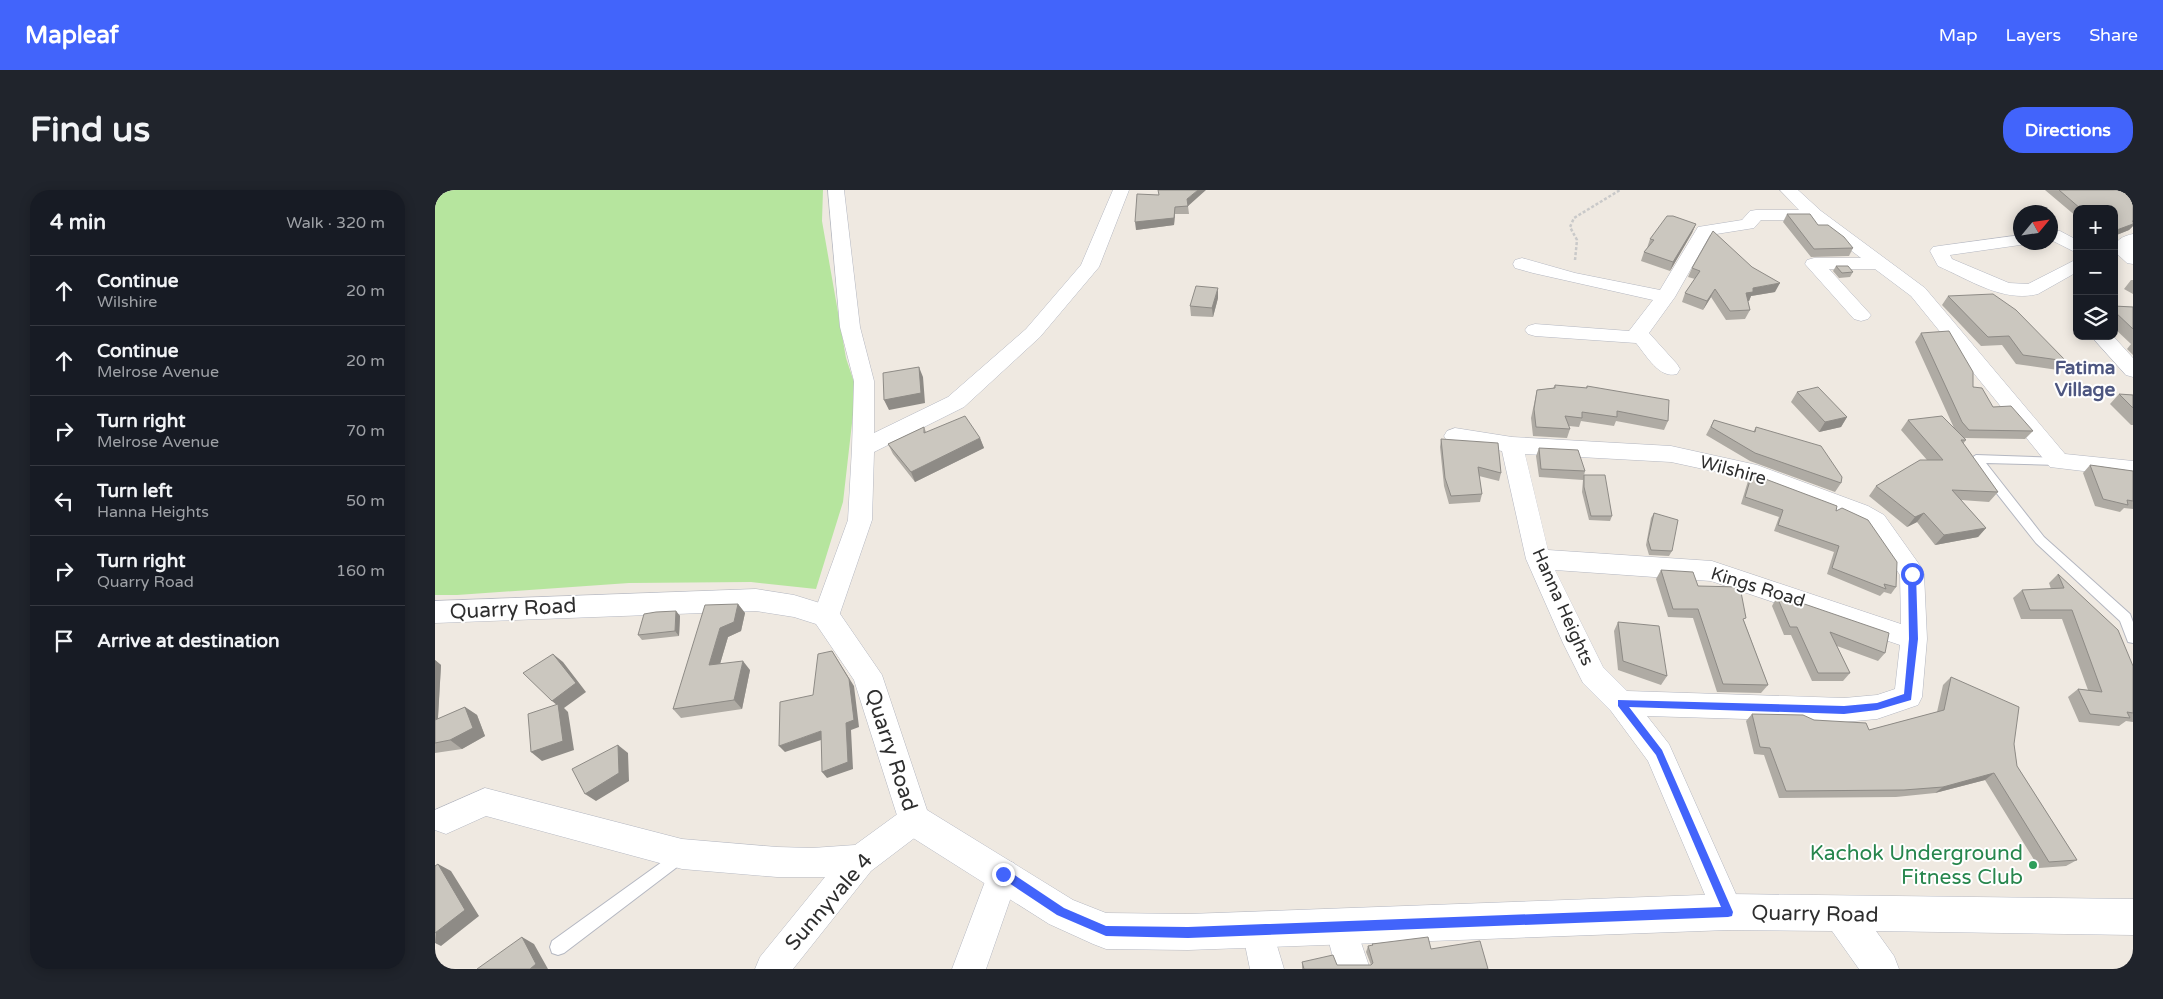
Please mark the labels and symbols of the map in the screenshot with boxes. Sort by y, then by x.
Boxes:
north arrow [2013,205,2058,250]
district label: Fatima Village [2055,357,2116,402]
street label: Wilshire [1697,451,1769,489]
street label: Hanna Heights [1527,545,1599,669]
street label: Kings Road [1708,562,1808,612]
route start [1901,563,1924,586]
street label: Quarry Road [449,593,577,625]
street label: Quarry Road [859,686,923,814]
place label: Kachok Underground Fitness Club [1810,841,2023,890]
street label: Sunnyvale 4 [780,848,878,956]
marker: Kachok Underground Fitness Club [2027,859,2039,871]
route end [992,863,1015,886]
street label: Quarry Road [1751,900,1879,928]

